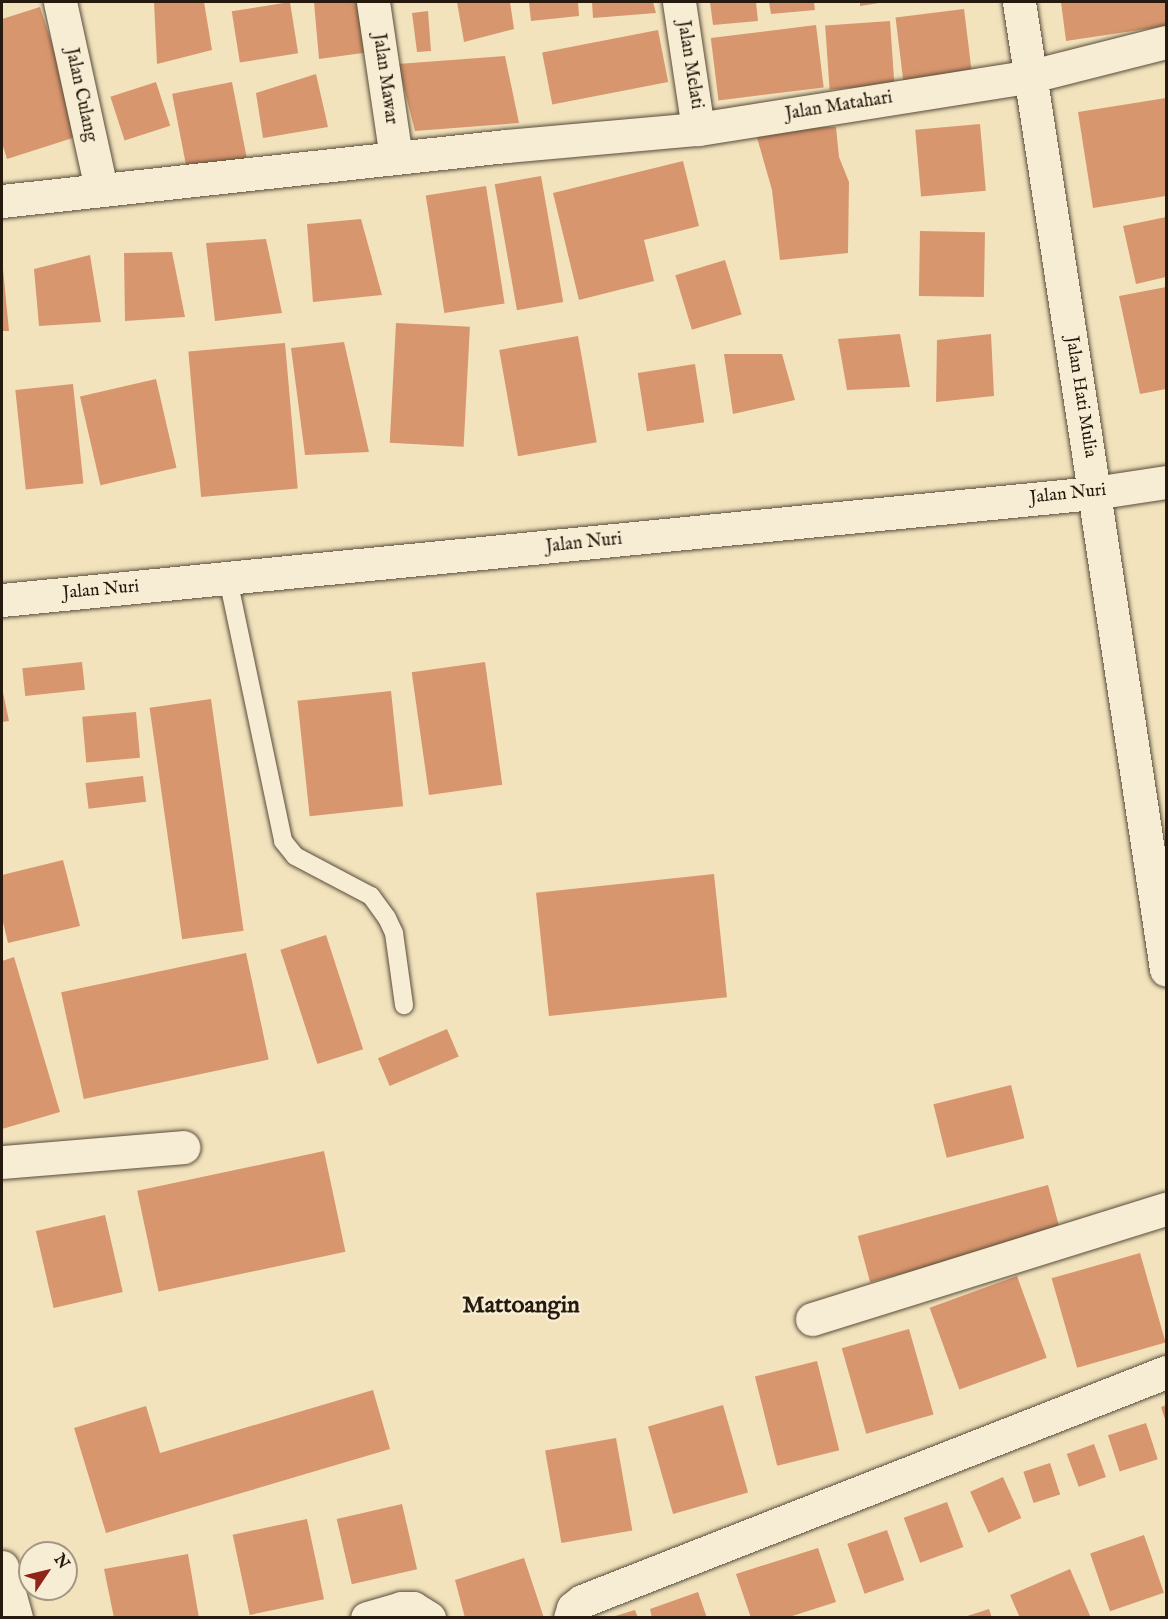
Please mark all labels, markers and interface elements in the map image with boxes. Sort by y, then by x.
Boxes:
street label: Jalan Melati [671,19,707,111]
street label: Jalan Mawar [367,32,401,126]
street label: Jalan Culang [60,46,100,144]
street label: Jalan Matahari [784,88,894,126]
street label: Jalan Hati Mulia [1060,335,1100,459]
street label: Jalan Nuri [1029,480,1107,510]
street label: Jalan Nuri [545,529,623,559]
street label: Jalan Nuri [62,577,140,605]
district label: Mattoangin [462,1292,580,1320]
north arrow [18,1541,78,1601]
text: N [49,1550,73,1573]

